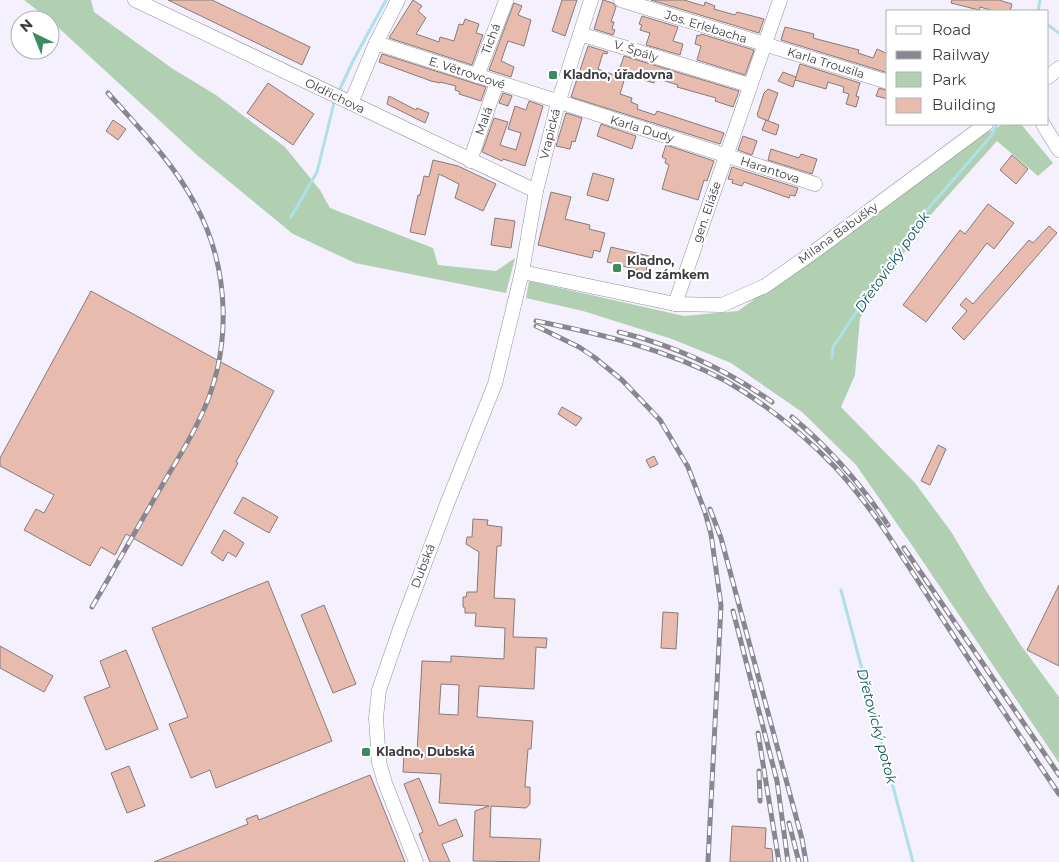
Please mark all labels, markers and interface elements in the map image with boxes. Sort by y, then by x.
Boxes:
street label: Jos. Erlebacha [662,7,749,46]
north arrow [10,10,60,60]
legend [886,10,1049,125]
text: N [16,15,36,36]
text: Road [932,20,971,39]
street label: Tichá [478,21,503,56]
street label: V. Špály [612,37,661,65]
street label: Karla Trousila [786,44,867,81]
text: Railway [932,45,990,64]
street label: E. Větrovcové [427,53,507,92]
place label: Kladno, úřadovna [563,67,673,82]
marker: Kladno, úřadovna [547,69,559,81]
text: Park [932,70,966,89]
street label: Oldřichova [303,75,368,117]
text: Building [932,95,996,114]
street label: Malá [472,105,495,137]
street label: Vrapická [536,107,563,161]
street label: Karla Dudy [608,112,676,146]
street label: Harantova [738,153,802,186]
street label: gen. Eliáše [689,179,724,245]
street label: Milana Babušky [795,198,881,267]
water label: Dřetovický potok [851,208,934,316]
place label: Kladno, Pod zámkem [627,253,709,282]
marker: Kladno, Pod zámkem [611,262,623,274]
street label: Dubská [407,542,438,590]
water label: Dřetovický potok [853,666,901,786]
place label: Kladno, Dubská [376,744,475,759]
marker: Kladno, Dubská [360,746,372,758]

